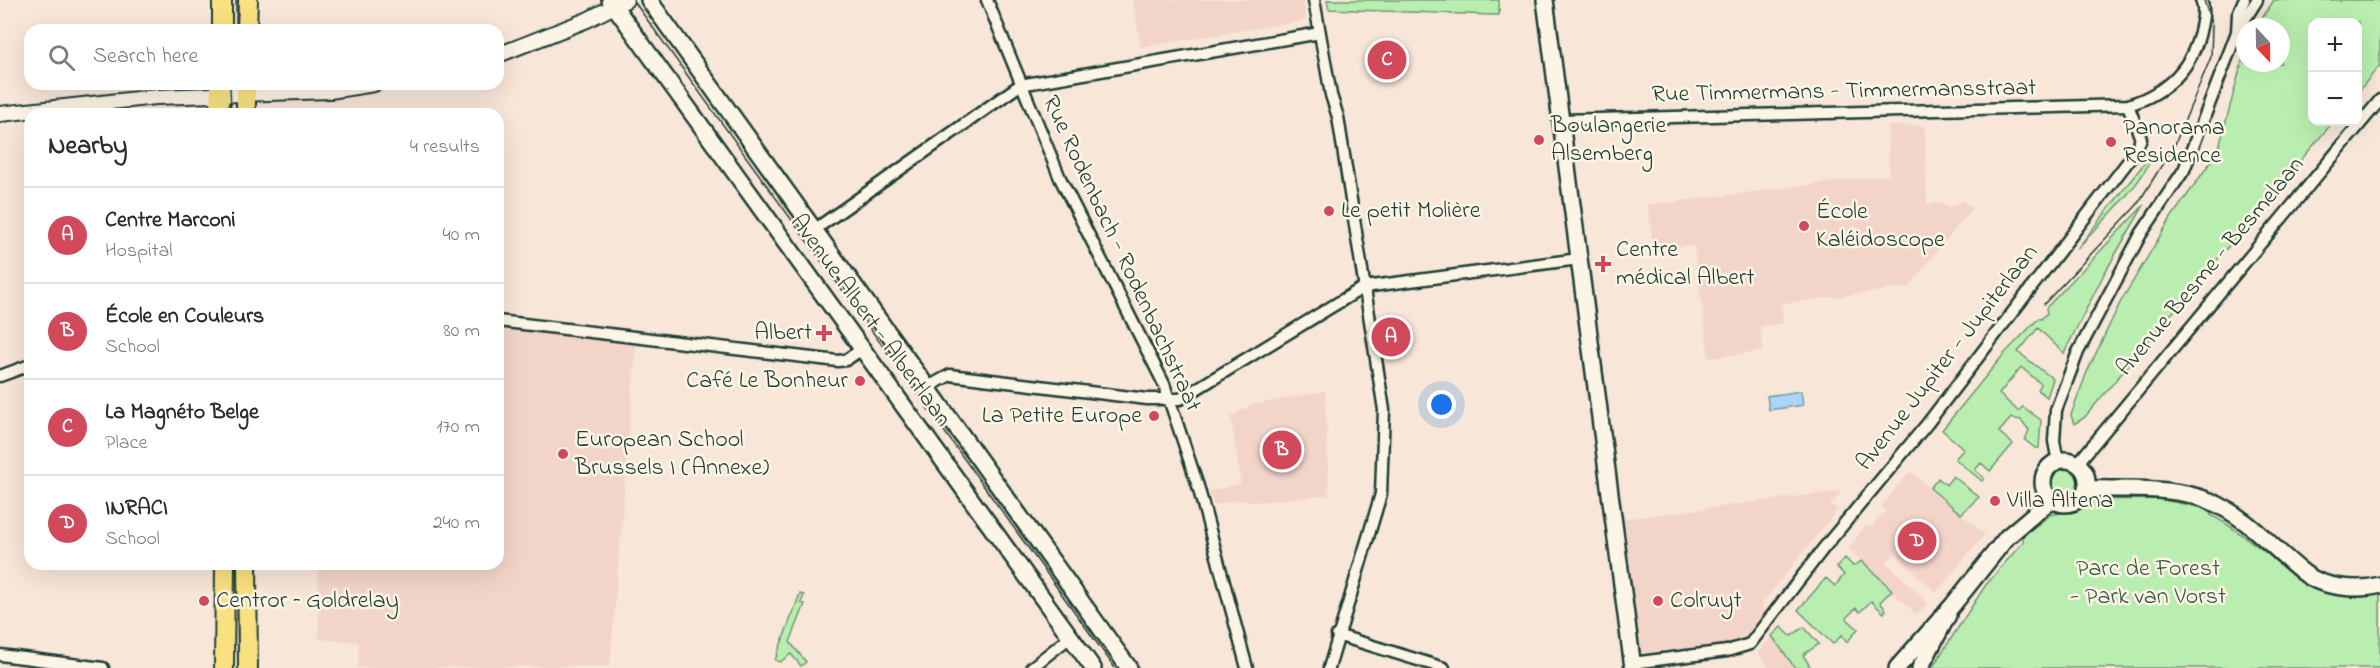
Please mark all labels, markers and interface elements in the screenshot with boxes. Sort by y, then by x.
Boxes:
north arrow [2236,18,2290,72]
map controls [2308,18,2362,126]
button: + [2308,18,2362,72]
search box [24,24,504,90]
pin: C [1368,38,1406,82]
icon: search [45,41,78,74]
text: Search here [93,41,198,73]
street label: Rue Timmermans - Timmermansstraat [1651,71,2037,113]
button: − [2308,72,2362,126]
street label: Rue Rodenbach - Rodenbachstraat [1032,90,1210,418]
place label: Boulangerie Alsemberg [1550,109,1666,172]
place label: Panorama Residence [2123,111,2225,174]
text: Nearby [48,128,127,166]
text: 4 results [410,133,480,162]
marker: Boulangerie Alsemberg [1532,133,1546,147]
marker: Panorama Residence [2104,135,2118,149]
street label: Avenue Besme - Besmelaan [2108,149,2314,385]
place label: Le petit Molière [1341,194,1481,229]
place label: École Kaléidoscope [1816,195,1945,258]
marker: Le petit Molière [1322,204,1336,218]
text: Centre Marconi [105,205,235,237]
street label: Avenue Albert - Albertlaan [783,209,957,433]
marker: École Kaléidoscope [1797,219,1811,233]
text: A [61,221,74,250]
text: 40 m [443,221,480,250]
place label: Centre médical Albert [1616,233,1755,296]
text: Hospital [105,237,173,266]
street label: Avenue Jupiter - Jupiterlaan [1848,237,2048,479]
marker: Centre médical Albert [1594,255,1612,273]
text: École en Couleurs [105,301,264,333]
pin: A [1372,314,1410,360]
text: B [61,317,74,346]
text: 80 m [443,317,480,346]
place label: Albert [754,319,812,347]
marker: Albert [817,326,831,340]
text: School [105,333,160,362]
place label: Café Le Bonheur [686,364,849,399]
marker: Café Le Bonheur [853,374,867,388]
your location [1427,390,1456,419]
text: La Magnéto Belge [105,397,259,429]
place label: La Petite Europe [982,399,1142,434]
marker: La Petite Europe [1147,409,1161,423]
text: C [62,413,73,442]
text: 170 m [436,413,480,442]
place label: European School Brussels I (Annexe) [574,423,769,486]
pin: B [1262,428,1302,472]
text: Place [105,429,147,458]
marker: European School Brussels I (Annexe) [556,447,570,461]
place label: Villa Altena [2006,484,2113,519]
text: INRACI [105,493,168,525]
marker: Villa Altena [1988,494,2002,508]
text: D [60,509,75,538]
text: 240 m [433,509,480,538]
pin: D [1898,518,1936,564]
text: School [105,525,160,554]
park label: Parc de Forest - Park van Vorst [2070,552,2226,615]
place label: Centror – Goldrelay [216,584,399,620]
place label: Colruyt [1670,584,1741,620]
marker: Centror – Goldrelay [197,594,211,608]
marker: Colruyt [1651,594,1665,608]

